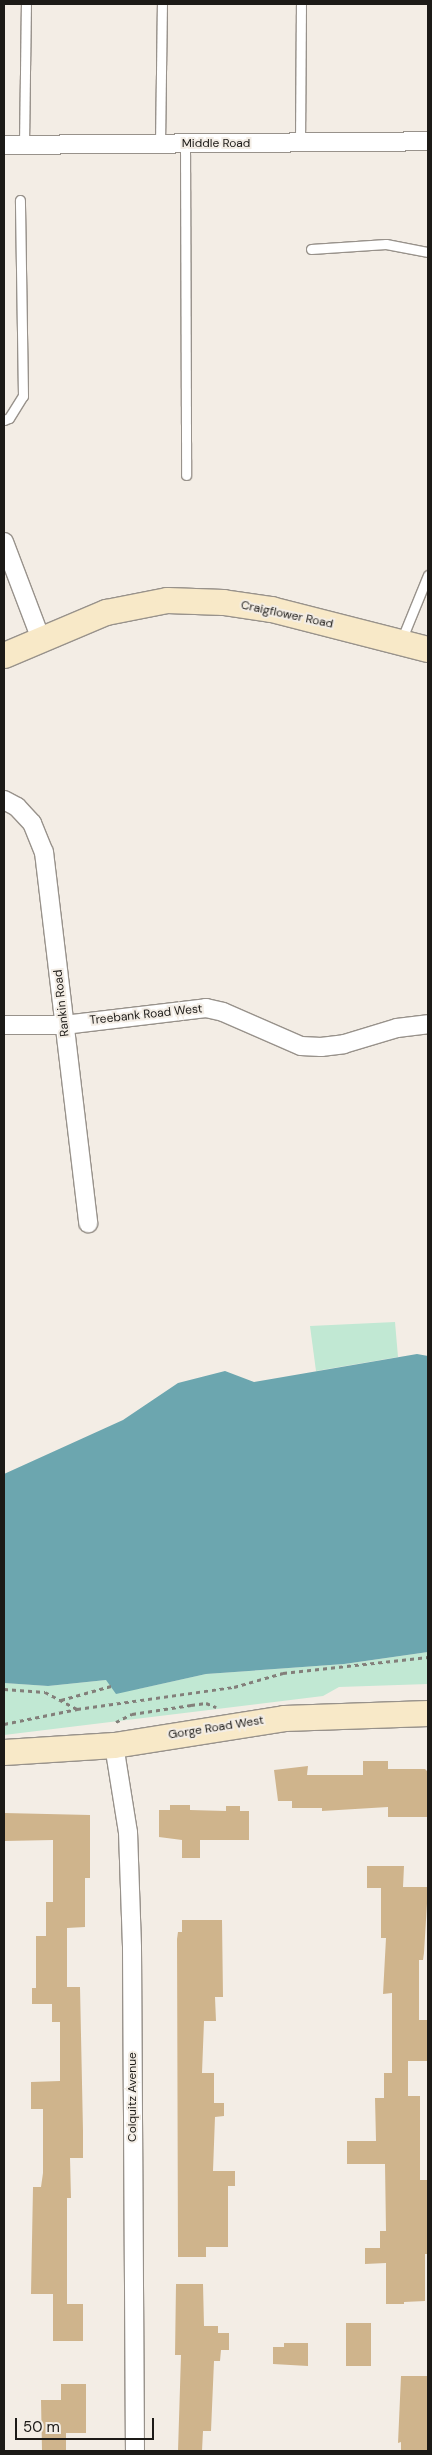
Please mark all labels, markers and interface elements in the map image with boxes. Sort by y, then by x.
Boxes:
street label: Middle Road [182,137,250,151]
street label: Craigflower Road [239,598,335,632]
street label: Rankin Road [51,969,73,1037]
street label: Treebank Road West [89,1002,203,1028]
street label: Gorge Road West [167,1713,265,1743]
street label: Colquitz Avenue [126,2052,140,2142]
scale bar [18,2408,156,2440]
text: 50 m [23,2417,60,2437]

